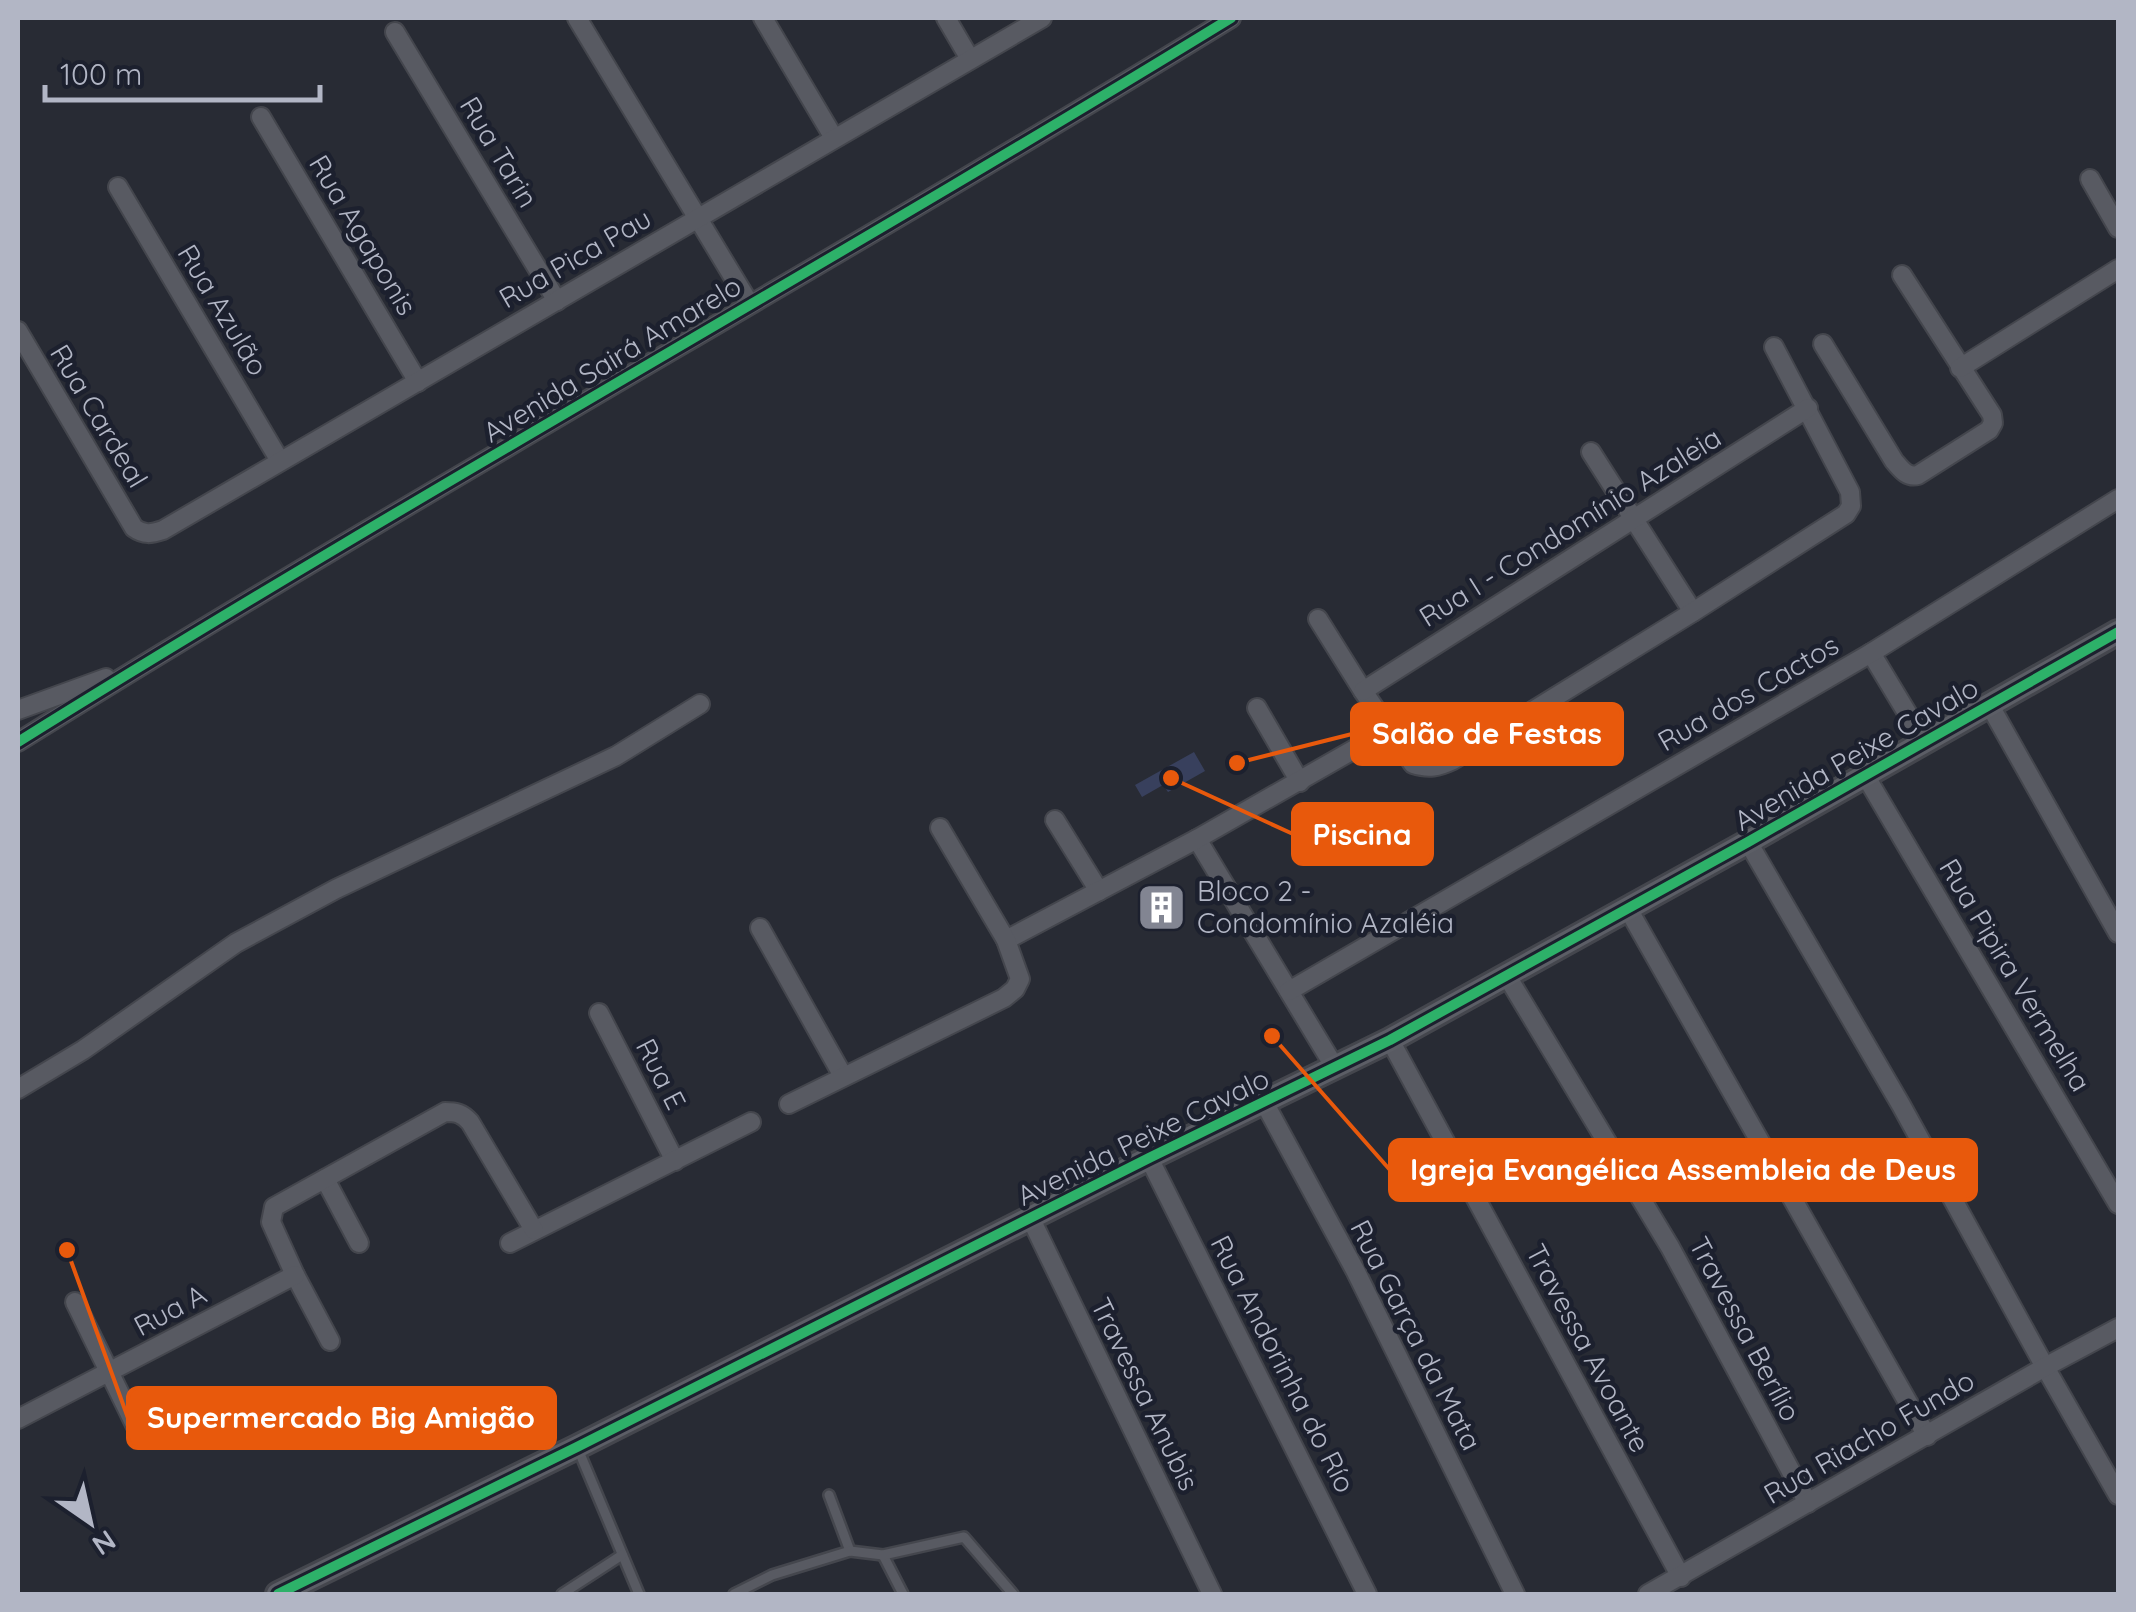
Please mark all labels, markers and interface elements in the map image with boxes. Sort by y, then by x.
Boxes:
scale bar [45,40,320,102]
text: 100 m [60,55,142,93]
street label: Rua Tarin [453,90,546,213]
street label: Rua Agaponis [302,148,425,321]
street label: Rua Pica Pau [492,200,657,315]
street label: Rua Azulão [171,238,276,382]
street label: Avenida Sairá Amarelo [476,268,747,450]
street label: Rua Cardeal [43,338,156,494]
street label: Rua I - Condomínio Azaleia [1412,419,1727,634]
street label: Rua dos Cactos [1651,627,1844,758]
street label: Avenida Peixe Cavalo [1727,669,1984,838]
callout: Salão de Festas [1352,704,1622,764]
text: Salão de Festas [1372,714,1602,752]
callout: Piscina [1293,804,1432,864]
text: Piscina [1312,815,1412,853]
street label: Rua Pipira Vermelha [1932,852,2099,1097]
place label: Bloco 2 - Condomínio Azaléia [1197,873,1454,940]
building icon: Bloco 2 - Condomínio Azaléia [1136,881,1188,933]
street label: Rua E [629,1032,694,1115]
street label: Avenida Peixe Cavalo [1011,1060,1275,1213]
callout: Igreja Evangélica Assembleia de Deus [1390,1140,1976,1200]
text: Igreja Evangélica Assembleia de Deus [1410,1150,1956,1188]
street label: Rua Garça da Mata [1343,1214,1490,1456]
street label: Rua Andorinha do Río [1203,1229,1363,1498]
street label: Travessa Berílio [1682,1230,1809,1427]
street label: Travessa Avoante [1519,1238,1658,1458]
street label: Rua A [127,1276,212,1343]
street label: Travessa Anubis [1084,1292,1207,1496]
street label: Rua Riacho Fundo [1757,1362,1980,1511]
callout: Supermercado Big Amigão [128,1388,555,1448]
text: Supermercado Big Amigão [147,1398,535,1436]
north arrow [40,1472,140,1572]
text: N [86,1523,123,1563]

